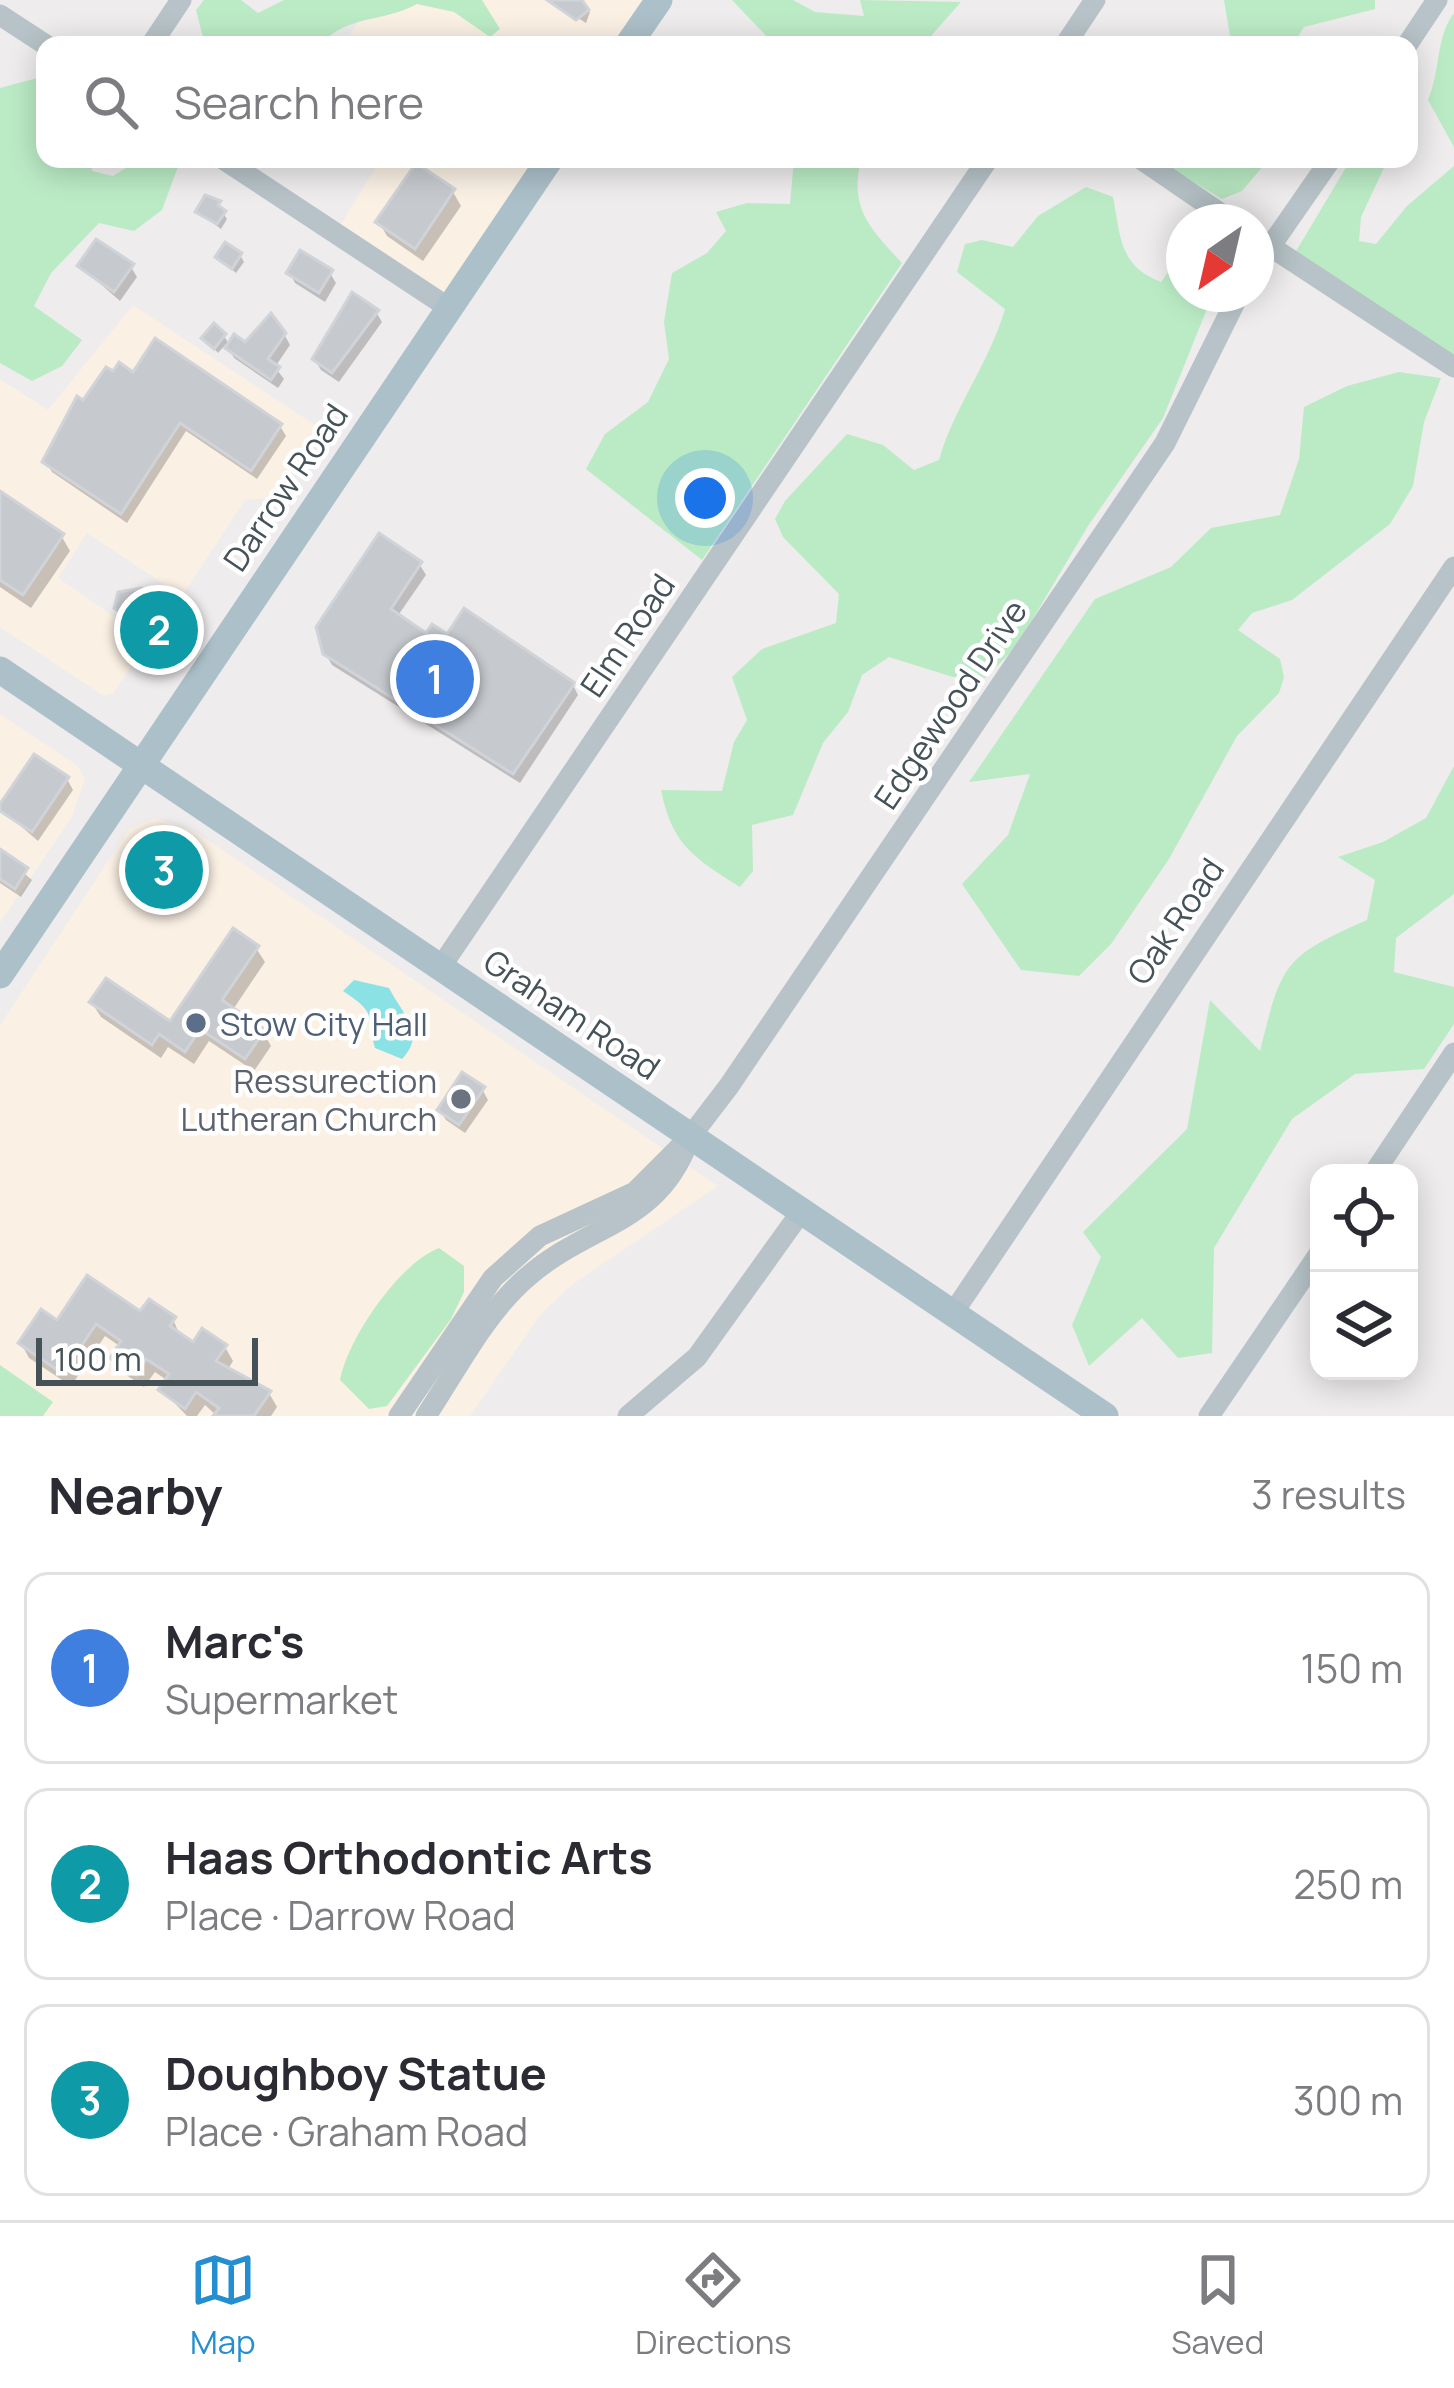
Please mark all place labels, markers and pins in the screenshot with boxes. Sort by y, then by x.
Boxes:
pin: 2 [120,585,198,675]
pin: 1 [396,634,474,724]
pin: 3 [125,825,203,915]
place label: Stow City Hall [220,1001,428,1046]
marker: Stow City Hall [183,1010,209,1036]
place label: Ressurection Lutheran Church [180,1058,437,1141]
marker: Ressurection Lutheran Church [448,1086,474,1112]

